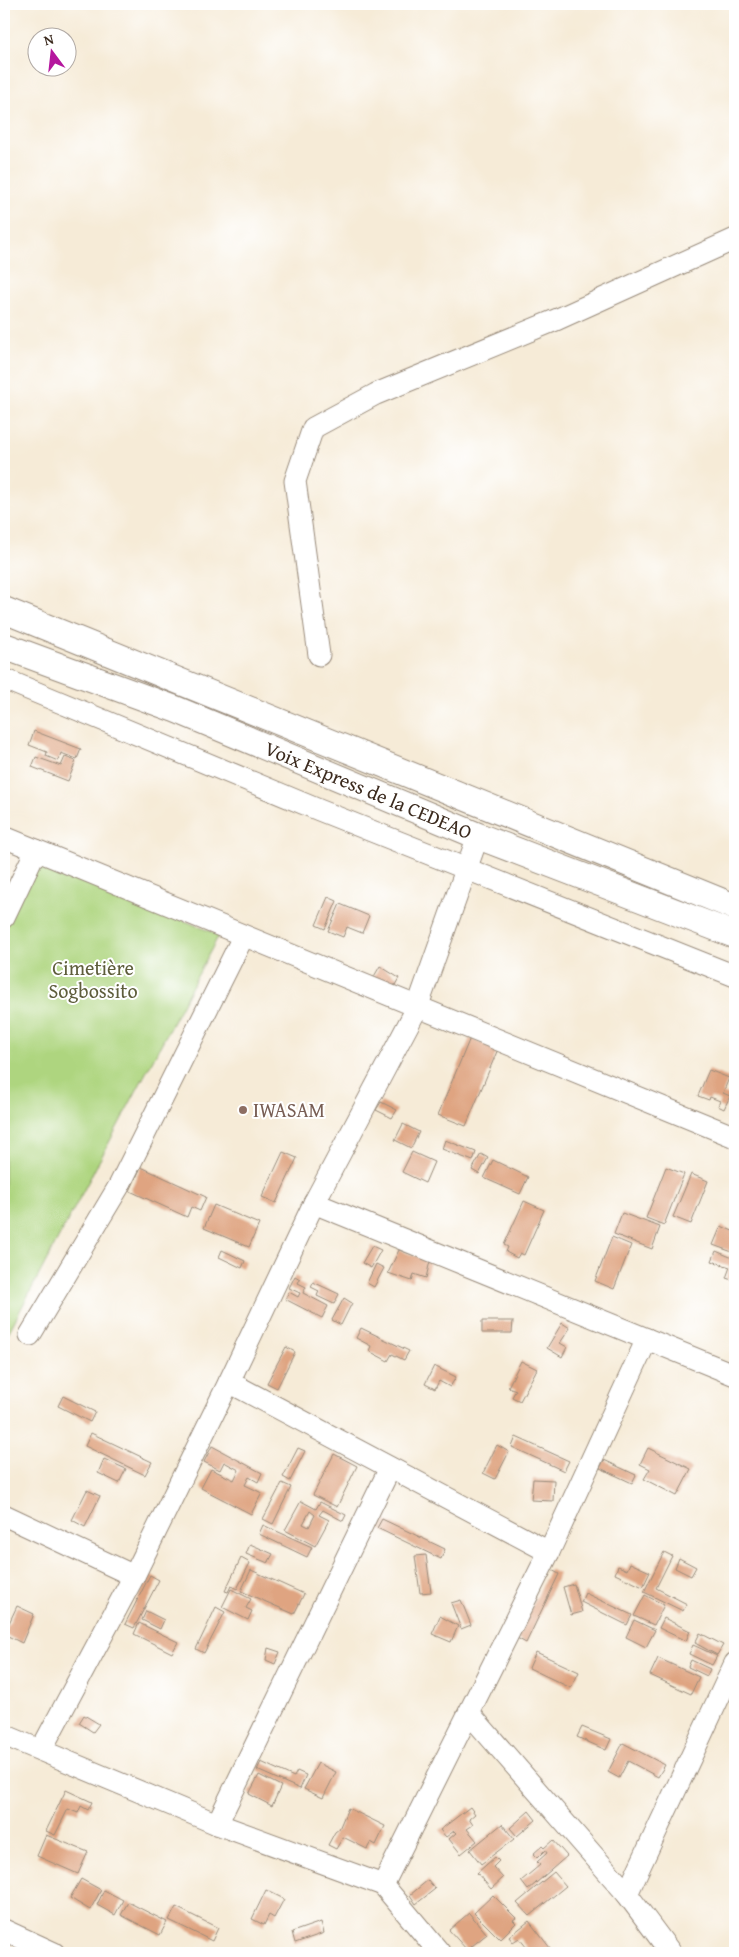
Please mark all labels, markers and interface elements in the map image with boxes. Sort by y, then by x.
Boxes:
north arrow [28,28,78,78]
text: N [42,28,56,50]
street label: Voix Express de la CEDEAO [261,733,477,846]
park label: Cimetière Sogbossito [48,953,138,1005]
place label: IWASAM [253,1095,325,1124]
marker: IWASAM [237,1104,249,1116]

